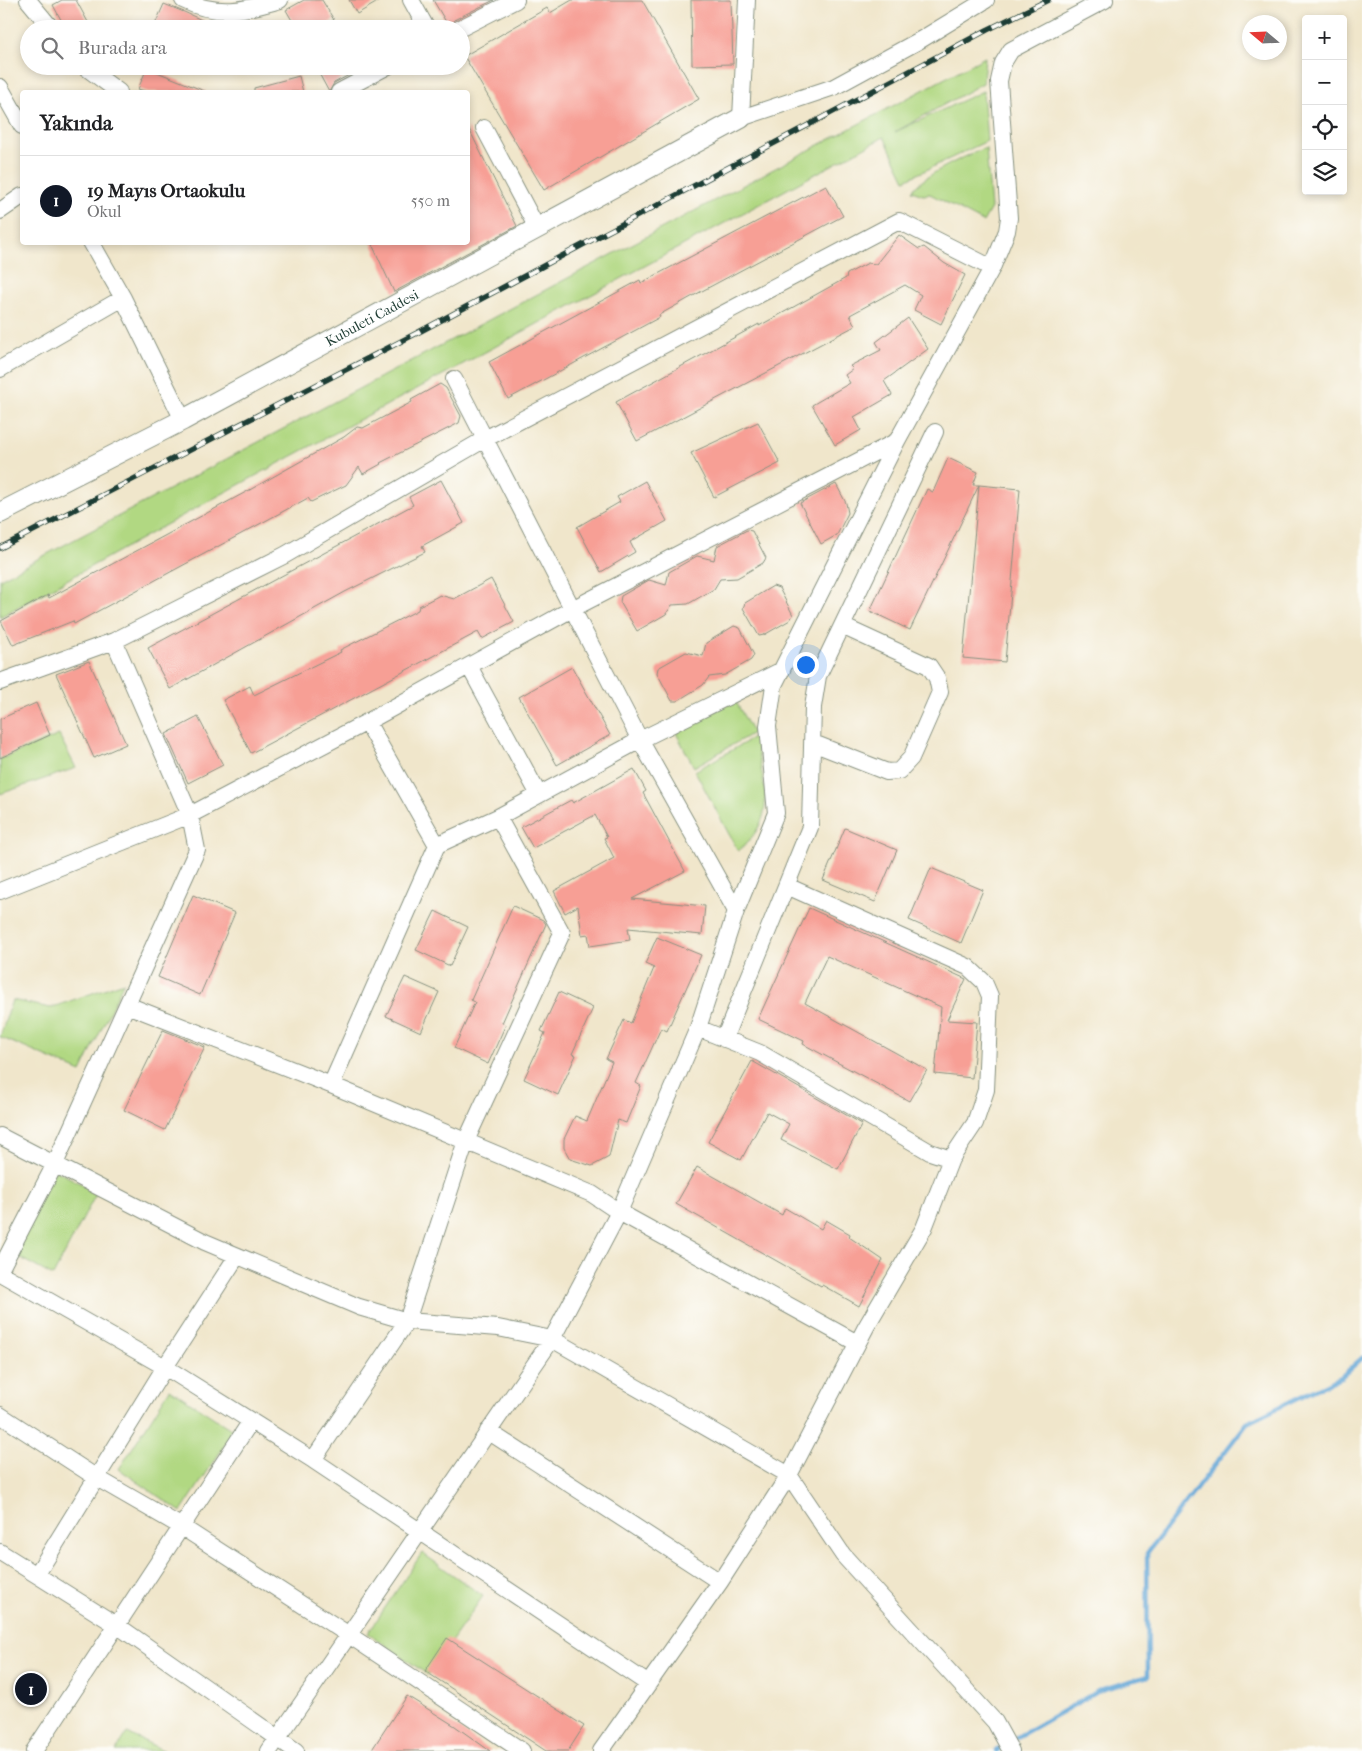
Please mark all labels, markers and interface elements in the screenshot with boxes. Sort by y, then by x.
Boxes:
north arrow [1242,15,1287,60]
map controls [1302,15,1347,195]
button: + [1302,15,1347,60]
search box [20,20,470,75]
icon: search [38,34,66,62]
text: Burada ara [78,37,167,59]
button: − [1302,60,1347,105]
button: locate [1302,105,1347,150]
text: Yakında [40,111,113,135]
button: layers [1302,150,1347,195]
text: 19 Mayıs Ortaokulu [87,180,245,202]
text: 1 [53,191,59,210]
text: 550 m [411,191,450,210]
text: Okul [87,202,121,221]
street label: Kubuleti Caddesi [322,286,421,350]
your location [793,652,819,678]
pin: 1 [15,1670,47,1708]

